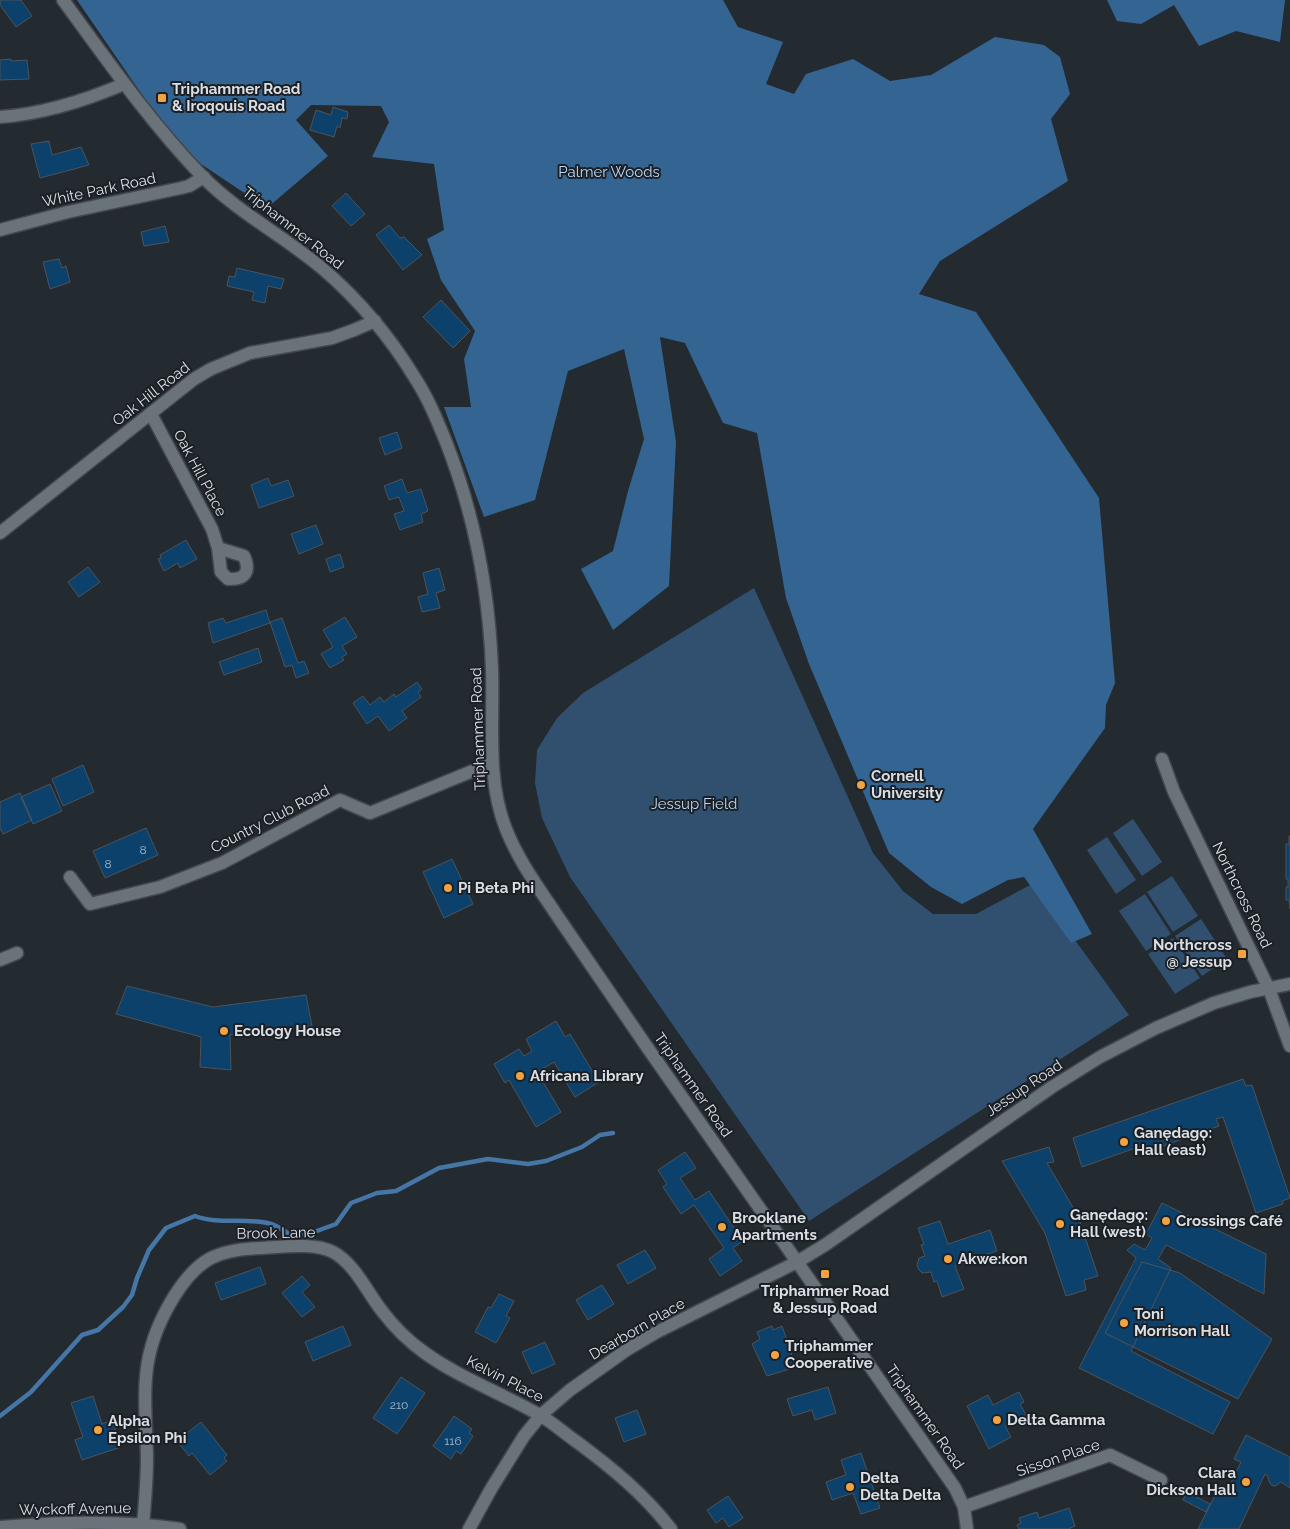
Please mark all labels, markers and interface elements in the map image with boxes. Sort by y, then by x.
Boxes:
place label: Triphammer Road & Iroqouis Road [172,80,301,115]
marker: Triphammer Road & Iroqouis Road [156,92,168,104]
park label: Palmer Woods [558,163,660,181]
street label: White Park Road [41,169,157,211]
street label: Triphammer Road [239,183,347,273]
street label: Oak Hill Road [109,358,193,430]
street label: Oak Hill Place [170,427,230,520]
street label: Triphammer Road [467,667,489,791]
place label: Cornell University [871,767,944,802]
marker: Cornell University [855,779,867,791]
street label: Country Club Road [208,781,332,857]
park label: Jessup Field [651,795,737,813]
street label: Northcross Road [1209,839,1275,951]
house number: 8 [139,843,147,857]
house number: 8 [104,857,112,871]
place label: Pi Beta Phi [458,879,534,897]
marker: Pi Beta Phi [442,882,454,894]
place label: Northcross @ Jessup [1153,936,1232,971]
marker: Northcross @ Jessup [1236,948,1248,960]
place label: Ecology House [234,1022,341,1040]
marker: Ecology House [218,1025,230,1037]
street label: Triphammer Road [650,1029,736,1141]
street label: Jessup Road [982,1056,1066,1120]
place label: Africana Library [530,1067,645,1085]
marker: Africana Library [514,1070,526,1082]
place label: Ganędagǫ: Hall (east) [1134,1124,1212,1159]
marker: Ganędagǫ: Hall (east) [1118,1136,1130,1148]
place label: Ganędagǫ: Hall (west) [1070,1206,1148,1241]
place label: Brooklane Apartments [732,1209,817,1244]
place label: Crossings Café [1176,1212,1283,1230]
marker: Crossings Café [1160,1215,1172,1227]
marker: Ganędagǫ: Hall (west) [1054,1218,1066,1230]
marker: Brooklane Apartments [716,1221,728,1233]
street label: Brook Lane [236,1223,316,1243]
place label: Akwe:kon [958,1250,1028,1268]
marker: Akwe:kon [942,1253,954,1265]
marker: Triphammer Road & Jessup Road [819,1268,831,1280]
place label: Triphammer Road & Jessup Road [761,1282,890,1317]
street label: Dearborn Place [586,1294,688,1364]
place label: Toni Morrison Hall [1134,1305,1230,1340]
marker: Toni Morrison Hall [1118,1317,1130,1329]
place label: Triphammer Cooperative [785,1337,873,1372]
marker: Triphammer Cooperative [769,1349,781,1361]
street label: Kelvin Place [463,1352,547,1406]
street label: Triphammer Road [882,1361,968,1473]
house number: 210 [390,1398,408,1412]
place label: Delta Gamma [1007,1411,1106,1429]
place label: Alpha Epsilon Phi [108,1412,186,1447]
marker: Delta Gamma [991,1414,1003,1426]
marker: Alpha Epsilon Phi [92,1424,104,1436]
house number: 116 [444,1434,462,1448]
street label: Sisson Place [1014,1435,1102,1481]
place label: Clara Dickson Hall [1146,1464,1236,1499]
place label: Delta Delta Delta [860,1469,942,1504]
marker: Clara Dickson Hall [1240,1476,1252,1488]
marker: Delta Delta Delta [844,1481,856,1493]
street label: Wyckoff Avenue [19,1499,132,1519]

